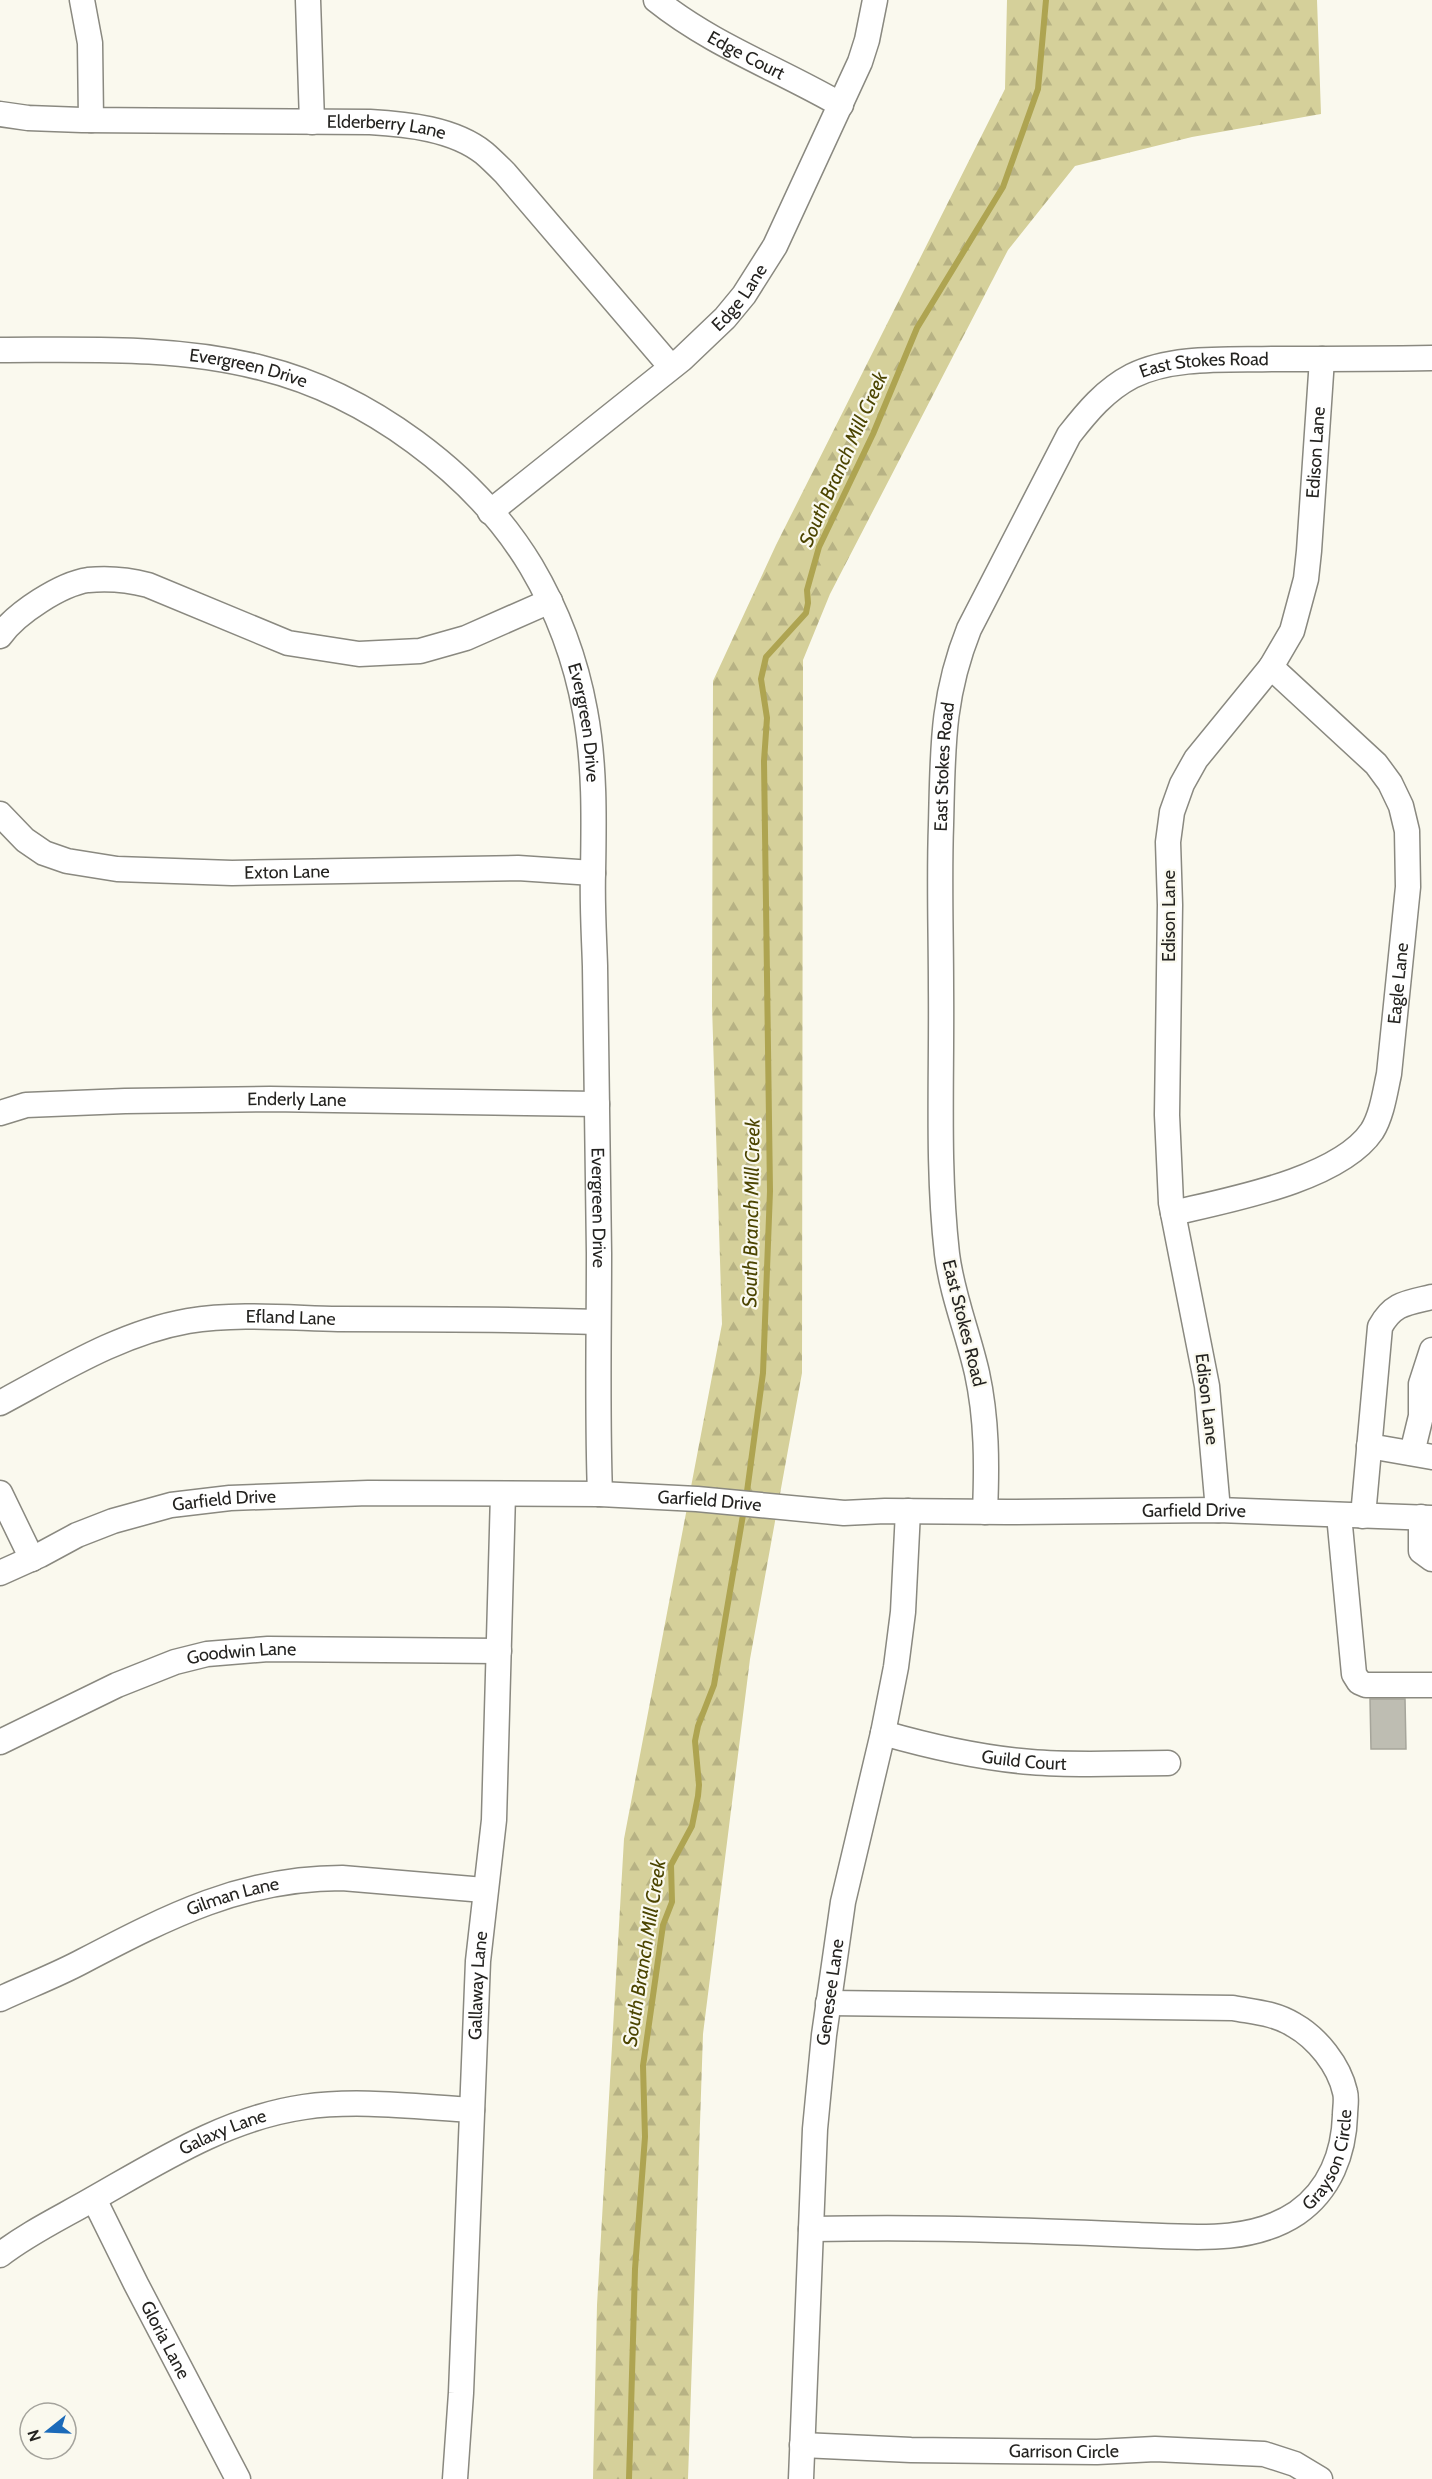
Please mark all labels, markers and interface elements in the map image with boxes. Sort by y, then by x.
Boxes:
street label: Edge Court [704,26,788,84]
street label: Elderberry Lane [327,111,449,144]
street label: Edge Lane [707,260,772,336]
street label: Evergreen Drive [188,344,311,392]
street label: East Stokes Road [1136,348,1269,383]
water label: South Branch Mill Creek [794,367,893,550]
street label: Edison Lane [1302,406,1330,499]
street label: Evergreen Drive [563,660,604,783]
street label: East Stokes Road [930,700,959,832]
street label: Exton Lane [244,860,330,884]
street label: Edison Lane [1158,870,1180,962]
street label: Eagle Lane [1383,942,1413,1025]
street label: Enderly Lane [247,1088,346,1111]
water label: South Branch Mill Creek [737,1117,765,1308]
street label: Evergreen Drive [587,1147,610,1268]
street label: East Stokes Road [938,1257,990,1389]
street label: Efland Lane [246,1306,336,1330]
street label: Edison Lane [1190,1352,1224,1446]
street label: Garfield Drive [171,1485,276,1516]
street label: Garfield Drive [657,1486,762,1516]
street label: Garfield Drive [1142,1499,1246,1522]
street label: Goodwin Lane [185,1638,296,1670]
street label: Guild Court [980,1745,1067,1775]
water label: South Branch Mill Creek [617,1857,671,2048]
street label: Gilman Lane [183,1873,281,1921]
street label: Gallaway Lane [464,1930,492,2040]
street label: Genesee Lane [812,1937,849,2046]
street label: Galaxy Lane [175,2105,269,2160]
street label: Grayson Circle [1297,2109,1356,2215]
street label: Gloria Lane [136,2297,195,2383]
north arrow [18,2401,78,2461]
text: N [23,2427,45,2444]
street label: Garrison Circle [1009,2440,1119,2463]

